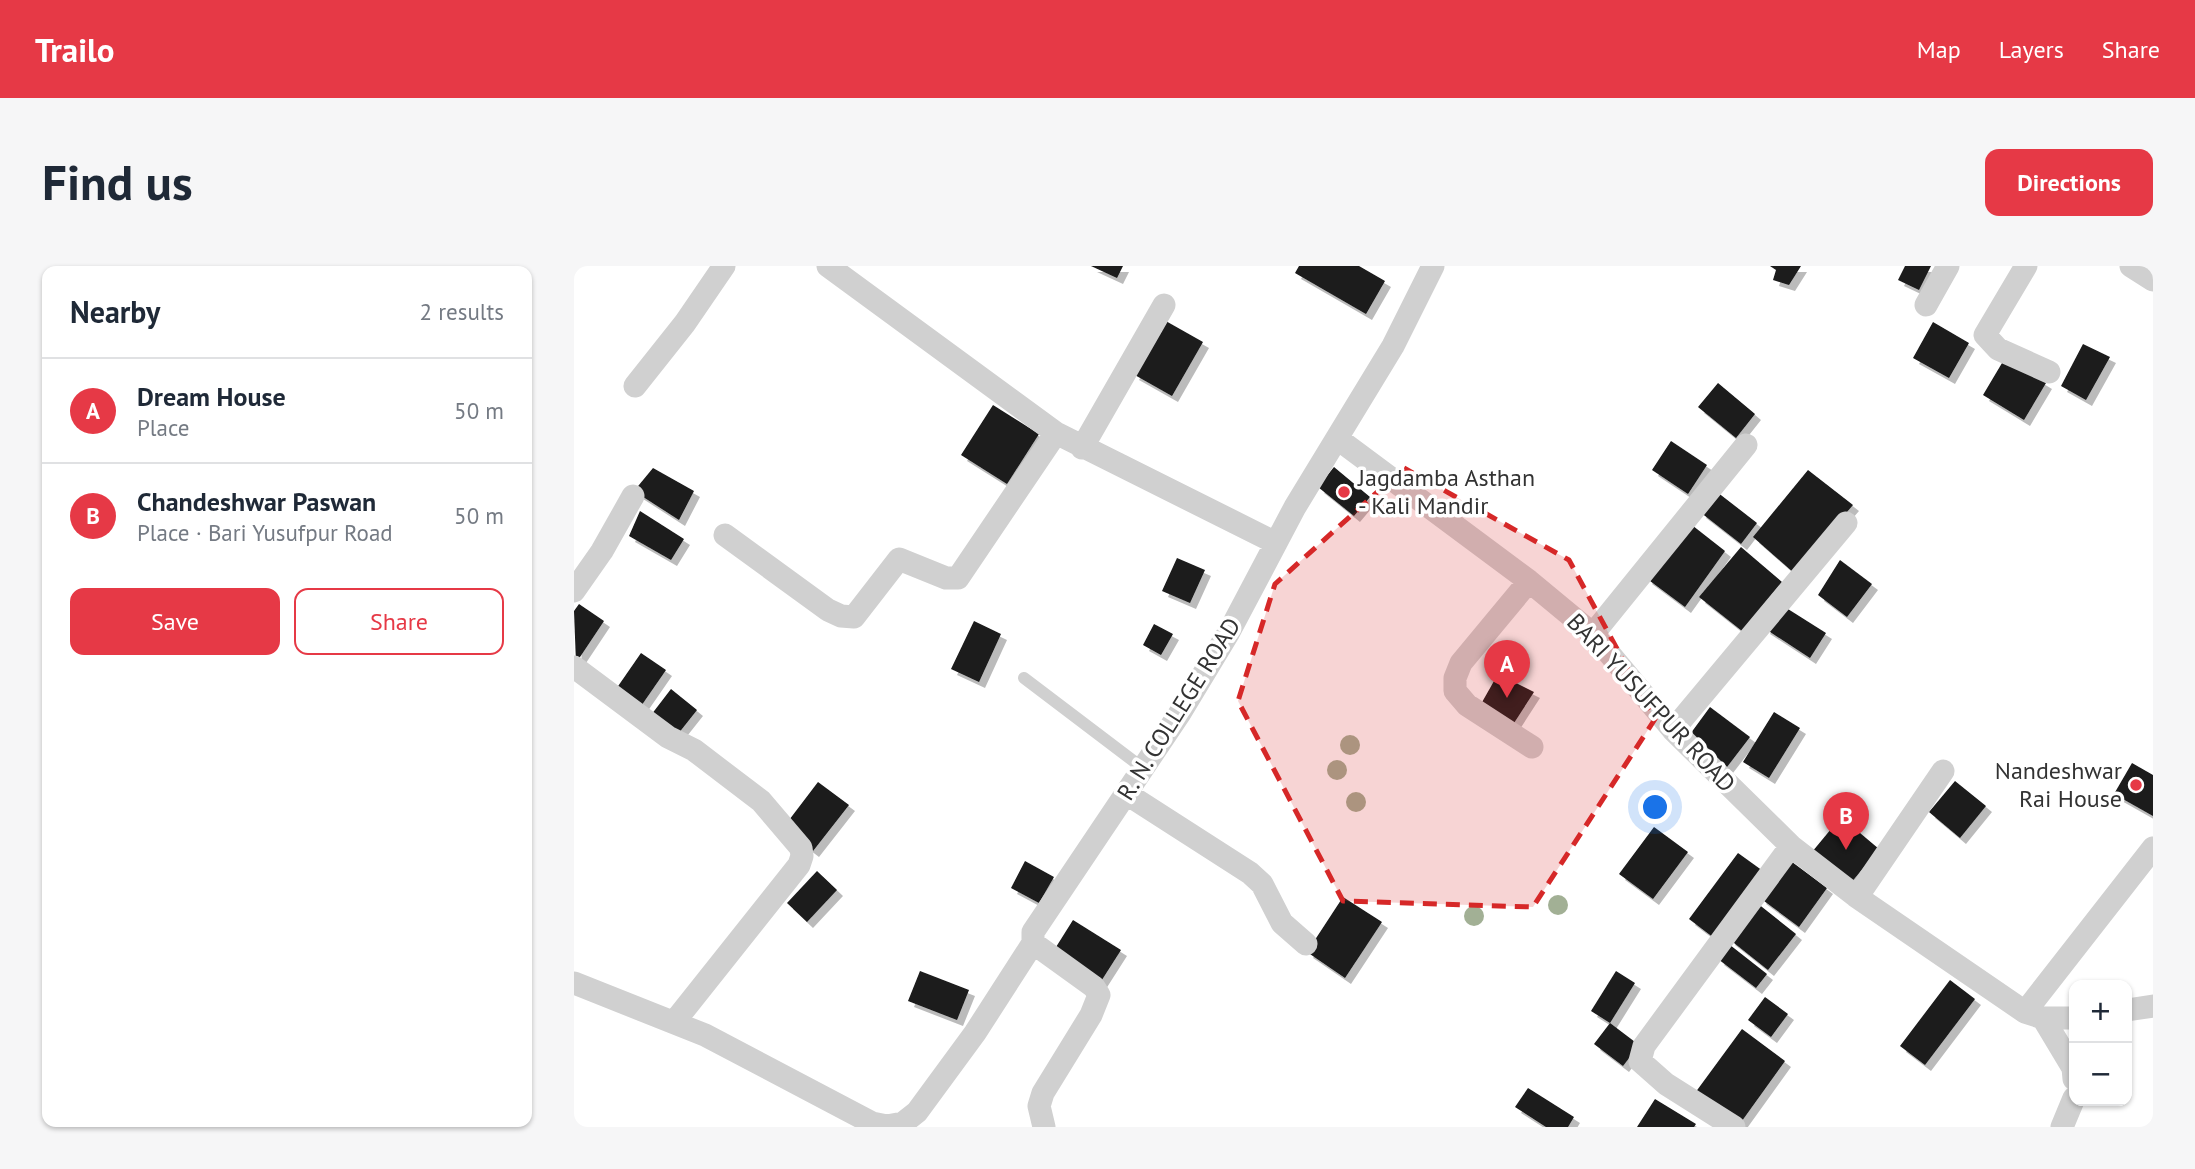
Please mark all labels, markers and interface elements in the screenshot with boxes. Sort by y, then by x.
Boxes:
text: Trailo [35,28,115,71]
text: Map [1917,34,1961,65]
text: Layers [1999,34,2064,65]
text: Share [2102,34,2160,65]
button: Directions [1985,149,2153,216]
text: Find us [42,150,193,214]
text: Nearby [70,292,160,331]
text: 2 results [420,297,504,326]
text: Dream House [137,380,286,413]
text: A [86,396,100,425]
text: 50 m [454,396,504,425]
text: Place [137,413,190,442]
place label: Jagdamba Asthan - Kali Mandir [1357,462,1535,521]
marker: Jagdamba Asthan - Kali Mandir [1336,484,1352,500]
text: Chandeshwar Paswan [137,485,376,518]
text: B [86,501,100,530]
text: 50 m [454,501,504,530]
text: Place · Bari Yusufpur Road [137,518,393,547]
button: Save [70,588,280,655]
button: Share [294,588,504,655]
street label: BARI YUSUFPUR ROAD [1560,607,1742,799]
street label: R. N. COLLEGE ROAD [1110,612,1247,806]
pin: A [1484,640,1530,698]
place label: Nandeshwar Rai House [1995,755,2122,814]
marker: Nandeshwar Rai House [2128,777,2144,793]
your location [1638,790,1672,824]
pin: B [1823,792,1869,850]
map controls [2069,980,2132,1106]
button: + [2069,980,2132,1043]
button: − [2069,1043,2132,1106]

